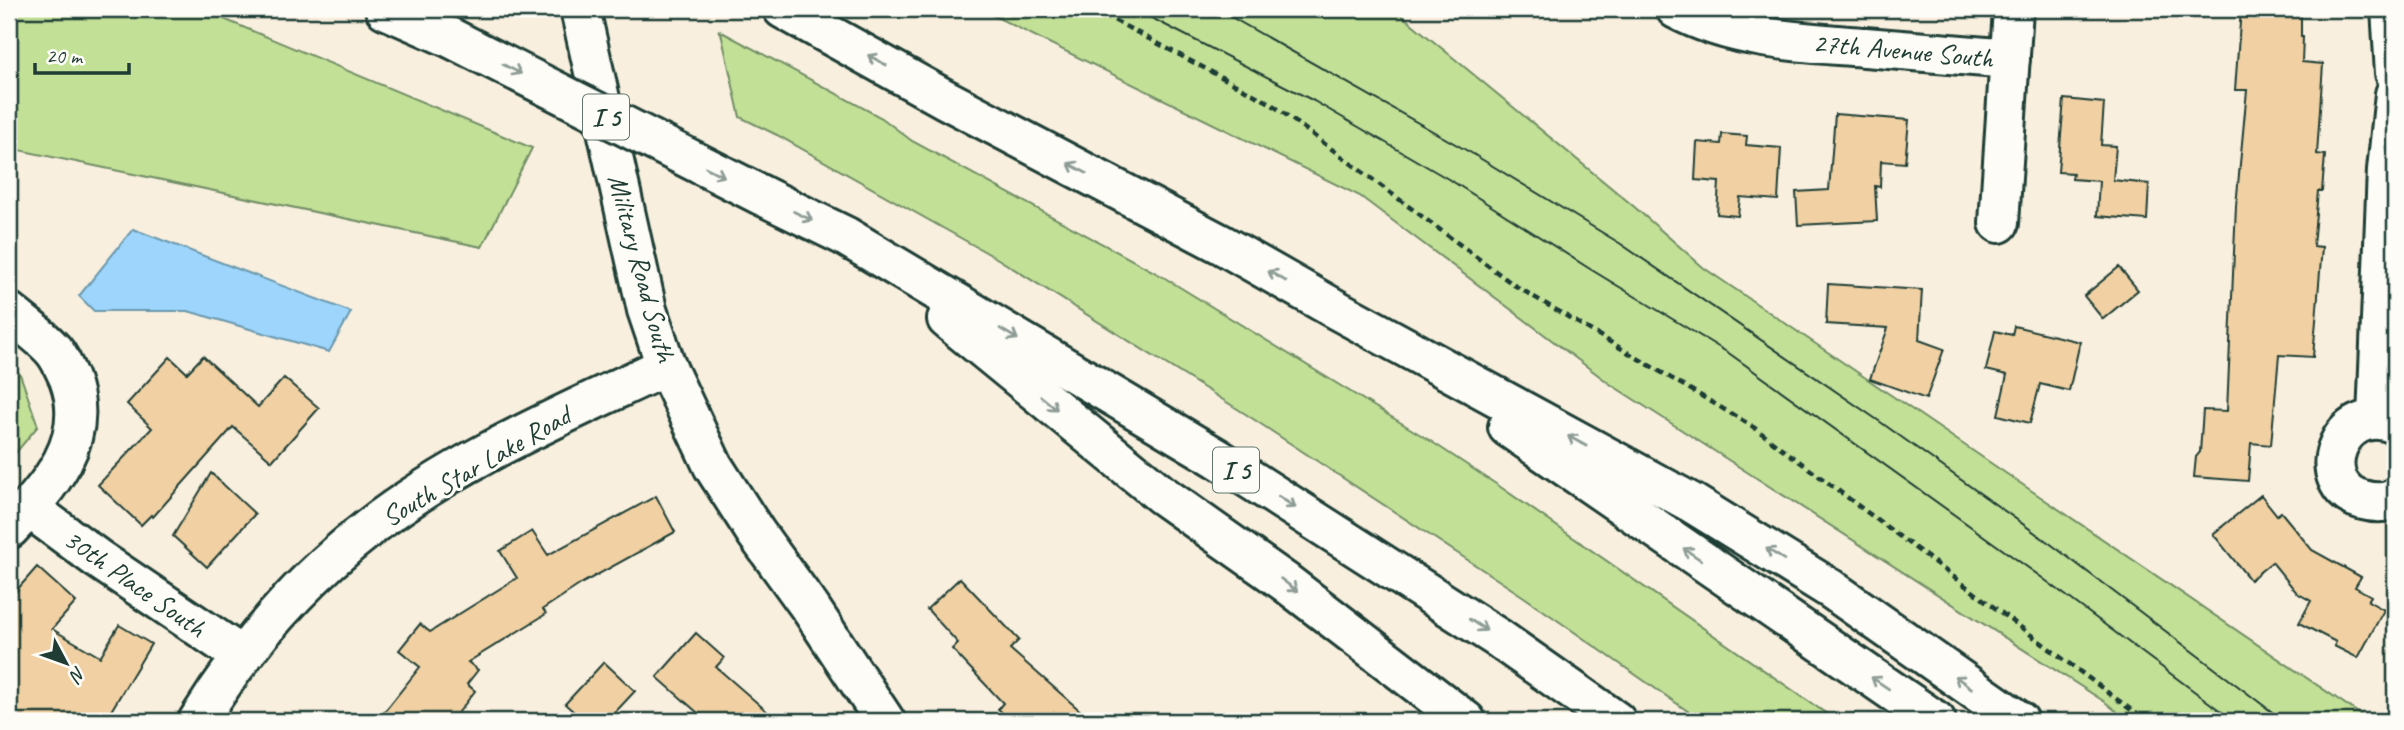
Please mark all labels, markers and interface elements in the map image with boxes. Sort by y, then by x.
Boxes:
street label: 27th Avenue South [1811,25,1996,75]
scale bar [35,32,130,76]
text: 20 m [46,43,84,69]
one-way arrow [867,53,888,66]
one-way arrow [501,63,522,76]
road number: I 5 [583,94,629,140]
one-way arrow [1067,161,1088,174]
one-way arrow [704,165,724,179]
street label: Military Road South [600,170,684,367]
one-way arrow [792,209,813,223]
one-way arrow [1268,269,1288,283]
one-way arrow [998,327,1018,341]
one-way arrow [1040,395,1058,411]
street label: South Star Lake Road [376,396,580,534]
one-way arrow [1568,434,1588,448]
road number: I 5 [1213,447,1259,492]
one-way arrow [1277,495,1296,510]
street label: 30th Place South [57,521,213,645]
one-way arrow [1683,547,1702,561]
one-way arrow [1765,547,1785,561]
one-way arrow [1279,578,1298,593]
one-way arrow [1468,619,1488,633]
north arrow [32,628,102,698]
text: N [63,661,91,688]
one-way arrow [1954,674,1973,689]
one-way arrow [1871,676,1890,690]

